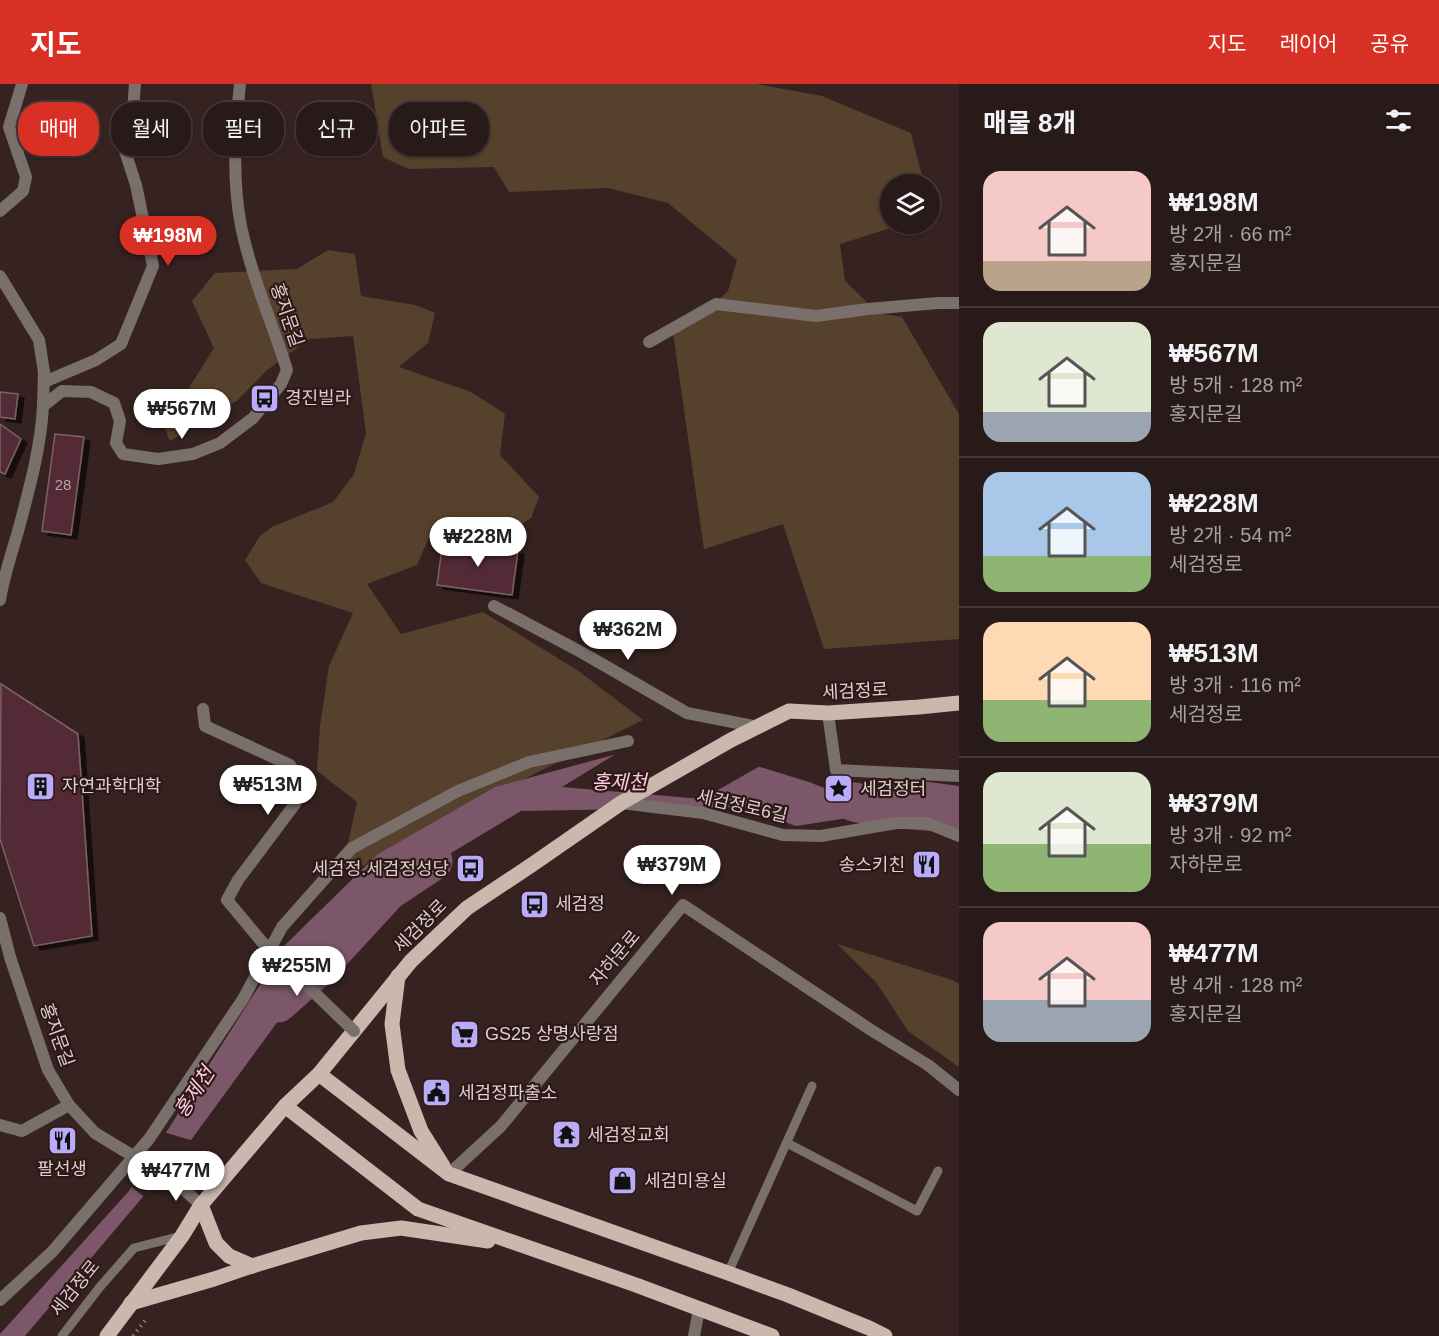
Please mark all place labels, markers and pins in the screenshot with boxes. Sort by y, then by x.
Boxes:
pin: ₩198M [126,216,210,267]
bus stop icon: 경진빌라 [248,382,280,414]
place label: 경진빌라 [285,388,352,408]
pin: ₩567M [140,389,224,440]
pin: ₩228M [436,517,520,568]
pin: ₩362M [586,610,670,661]
pin: ₩513M [226,765,310,816]
building icon: 자연과학대학 [25,770,57,802]
place icon: 세검정터 [823,773,855,805]
place label: 자연과학대학 [62,776,161,796]
place label: 세검정터 [860,779,926,799]
pin: ₩379M [630,845,714,896]
restaurant icon: 송스키친 [910,849,942,881]
bus stop icon: 세검정.세검정성당 [454,853,486,885]
place label: 송스키친 [839,855,905,875]
place label: 세검정.세검정성당 [312,859,449,879]
bus stop icon: 세검정 [518,888,550,920]
place label: 세검정 [555,894,605,914]
pin: ₩255M [255,946,339,997]
supermarket icon: GS25 상명사랑점 [448,1018,480,1050]
place label: GS25 상명사랑점 [485,1024,619,1044]
public building icon: 세검정파출소 [421,1077,453,1109]
place label: 세검정파출소 [458,1083,557,1103]
temple icon: 세검정교회 [550,1119,582,1151]
restaurant icon: 팔선생 [46,1124,78,1156]
place label: 세검정교회 [587,1125,670,1145]
pin: ₩477M [134,1151,218,1202]
place label: 팔선생 [37,1159,87,1179]
shop icon: 세검미용실 [607,1165,639,1197]
place label: 세검미용실 [644,1171,727,1191]

